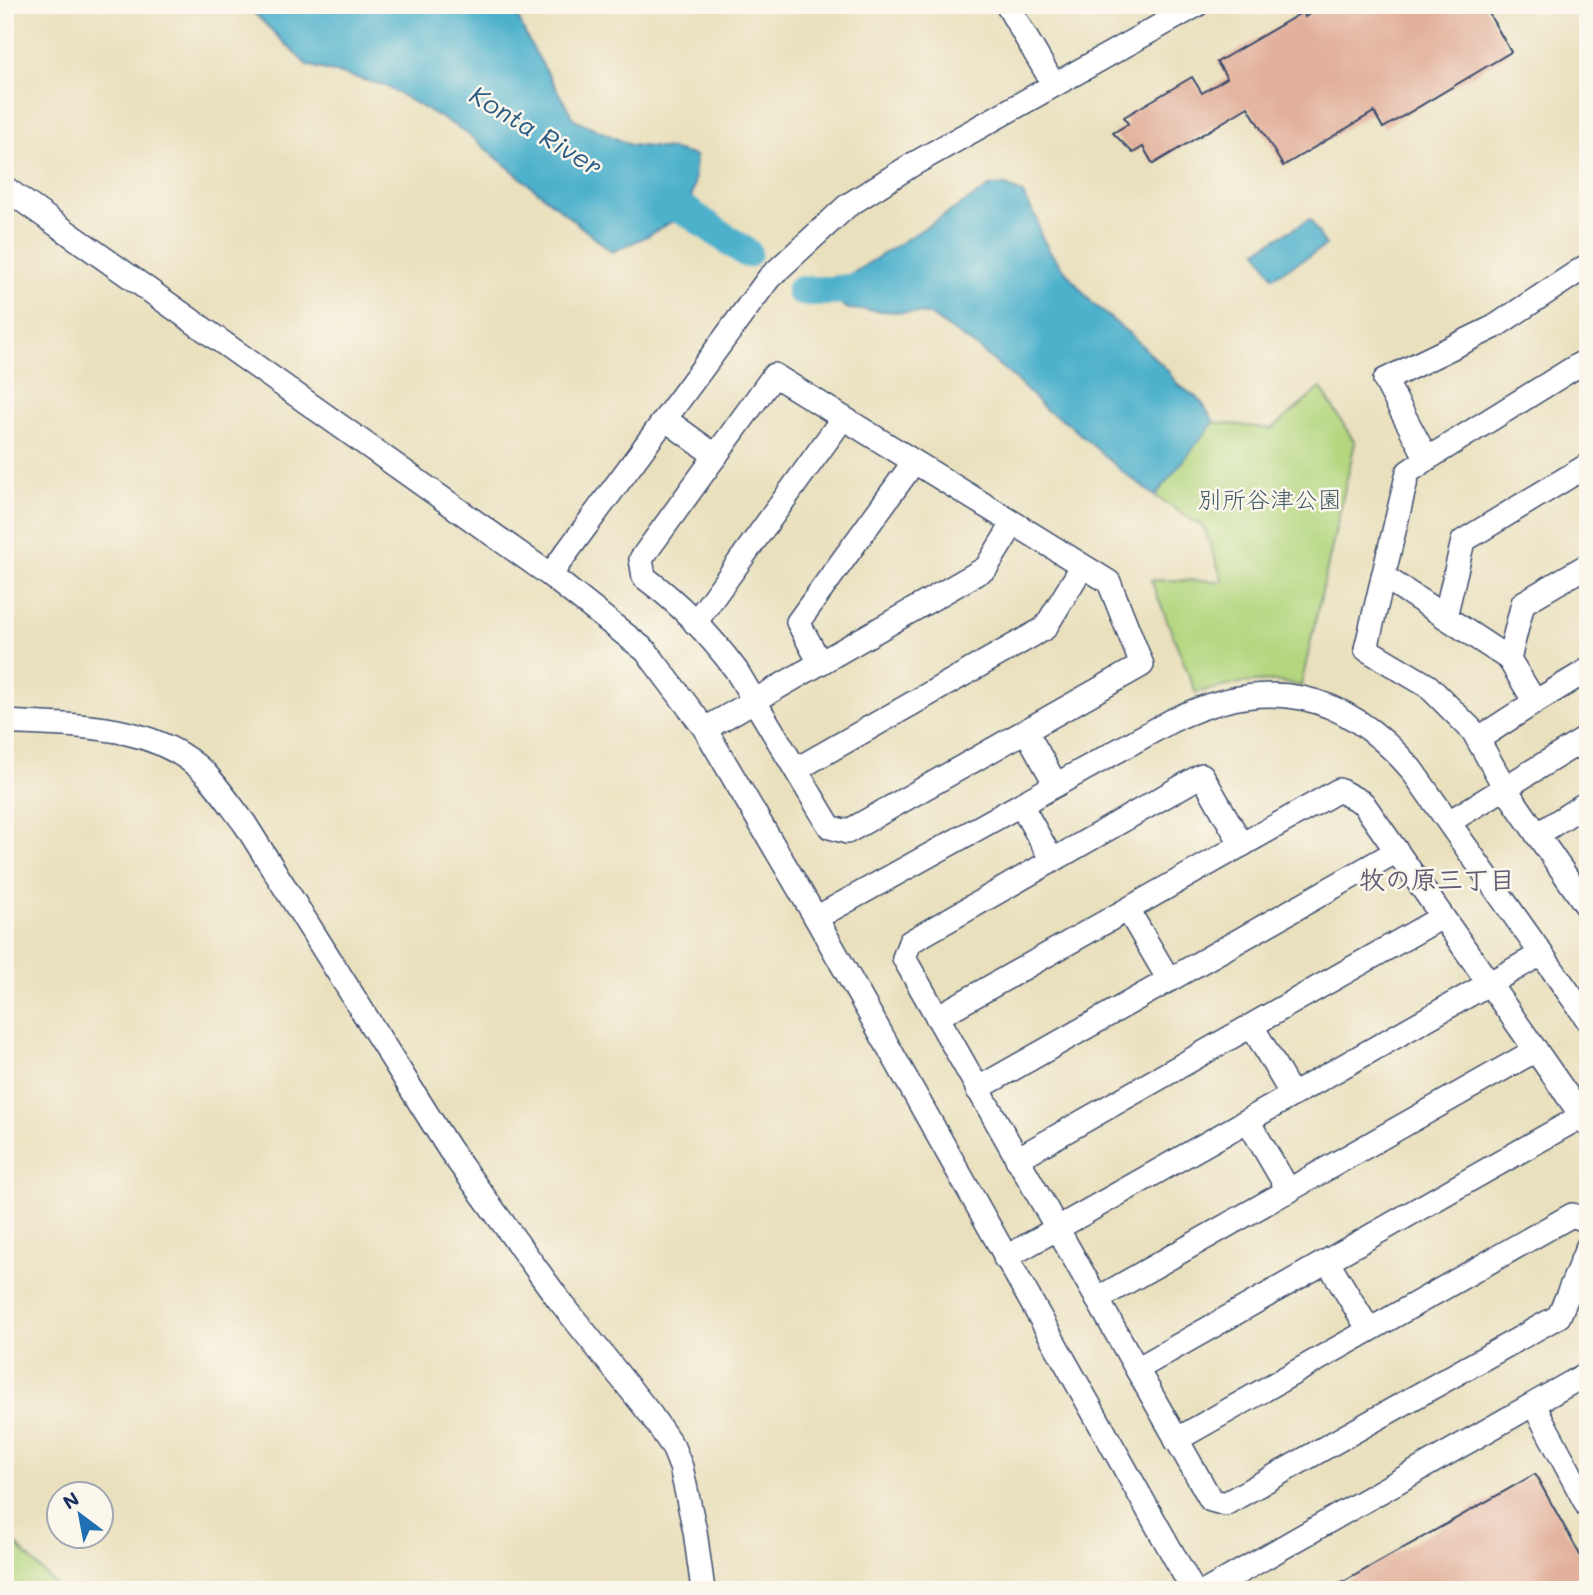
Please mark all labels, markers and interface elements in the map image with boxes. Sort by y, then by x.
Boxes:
water label: Konta River [464,77,609,183]
park label: 別所谷津公園 [1198,483,1342,514]
district label: 牧の原三丁目 [1359,862,1515,896]
north arrow [46,1480,116,1550]
text: N [58,1486,83,1515]

